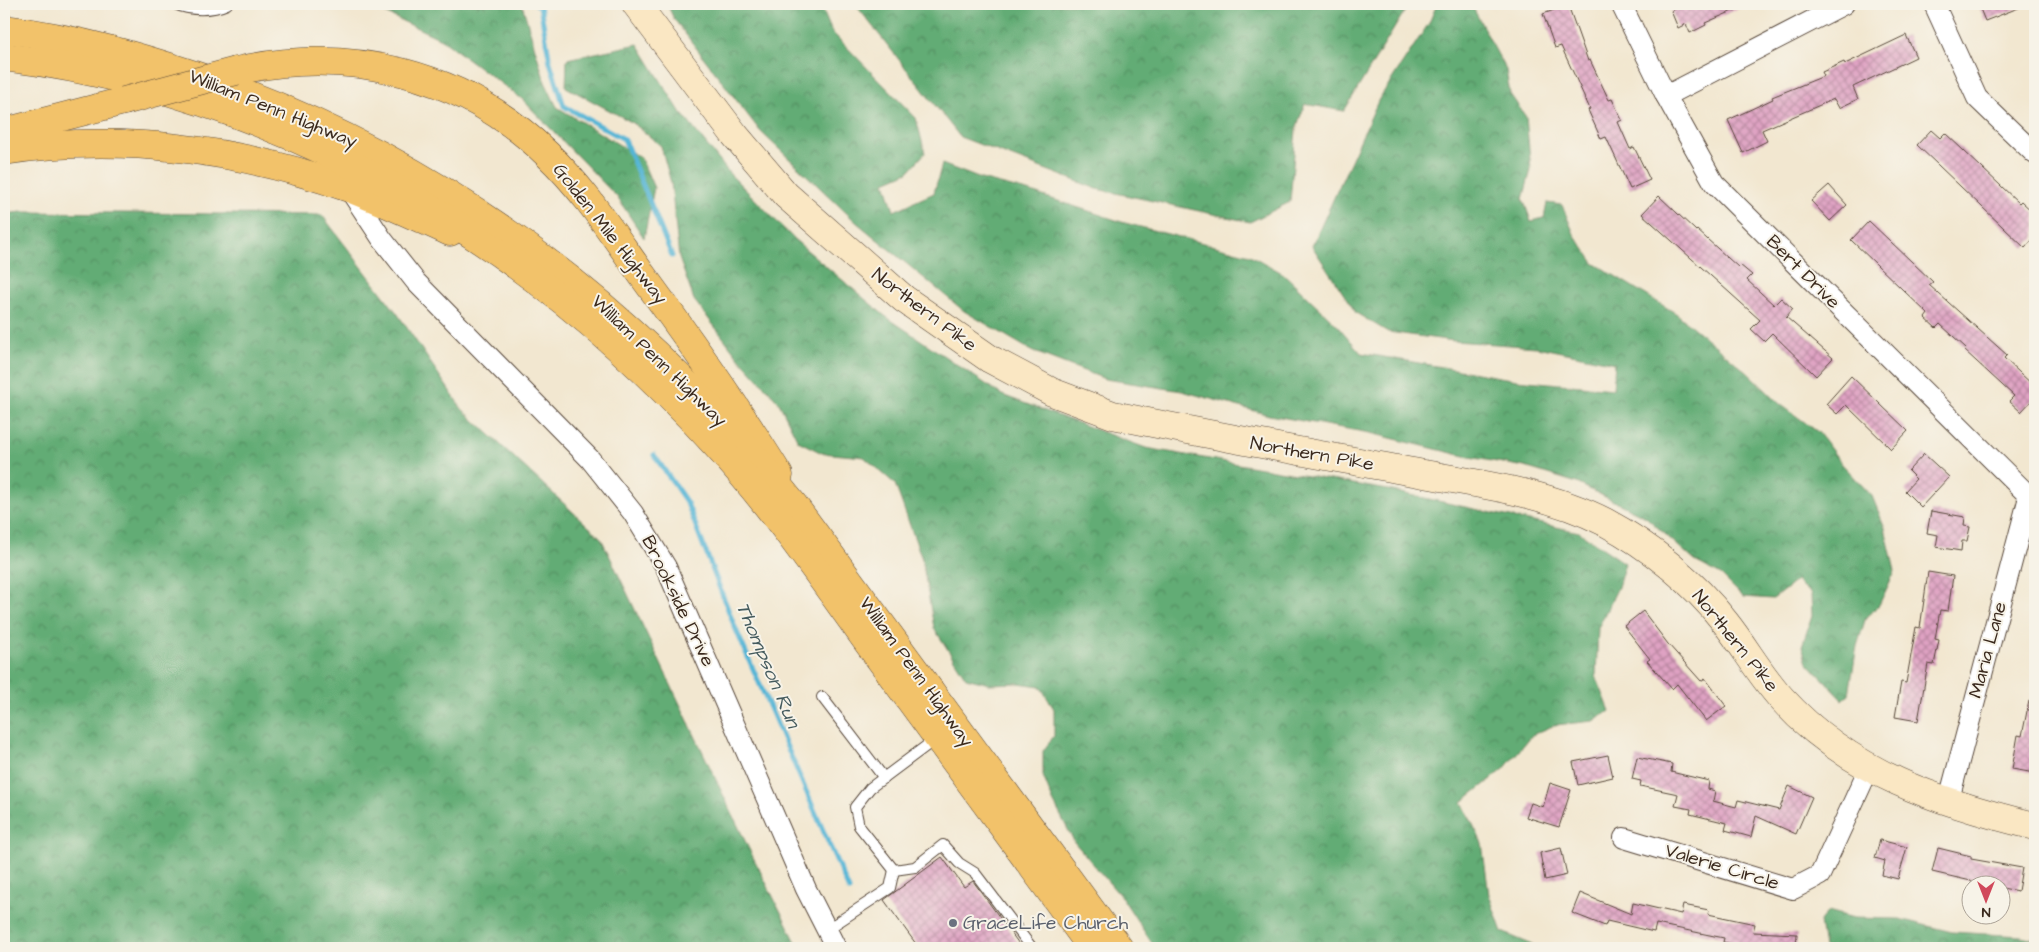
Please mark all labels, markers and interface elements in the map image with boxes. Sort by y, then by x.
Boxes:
street label: William Penn Highway [184,63,362,156]
street label: Golden Mile Highway [545,158,674,311]
street label: Bert Drive [1760,229,1846,315]
street label: Northern Pike [866,262,982,358]
street label: William Penn Highway [584,289,733,434]
street label: Northern Pike [1248,430,1376,478]
street label: Brookside Drive [635,531,721,671]
street label: Northern Pike [1685,584,1785,698]
street label: William Penn Highway [851,591,980,754]
water label: Thompson Run [729,598,808,734]
street label: Maria Lane [1962,599,2014,701]
street label: Valerie Circle [1662,837,1782,897]
north arrow [1962,874,2012,924]
text: N [1981,902,1990,922]
place label: GraceLife Church [963,910,1129,937]
marker: GraceLife Church [947,917,959,929]

